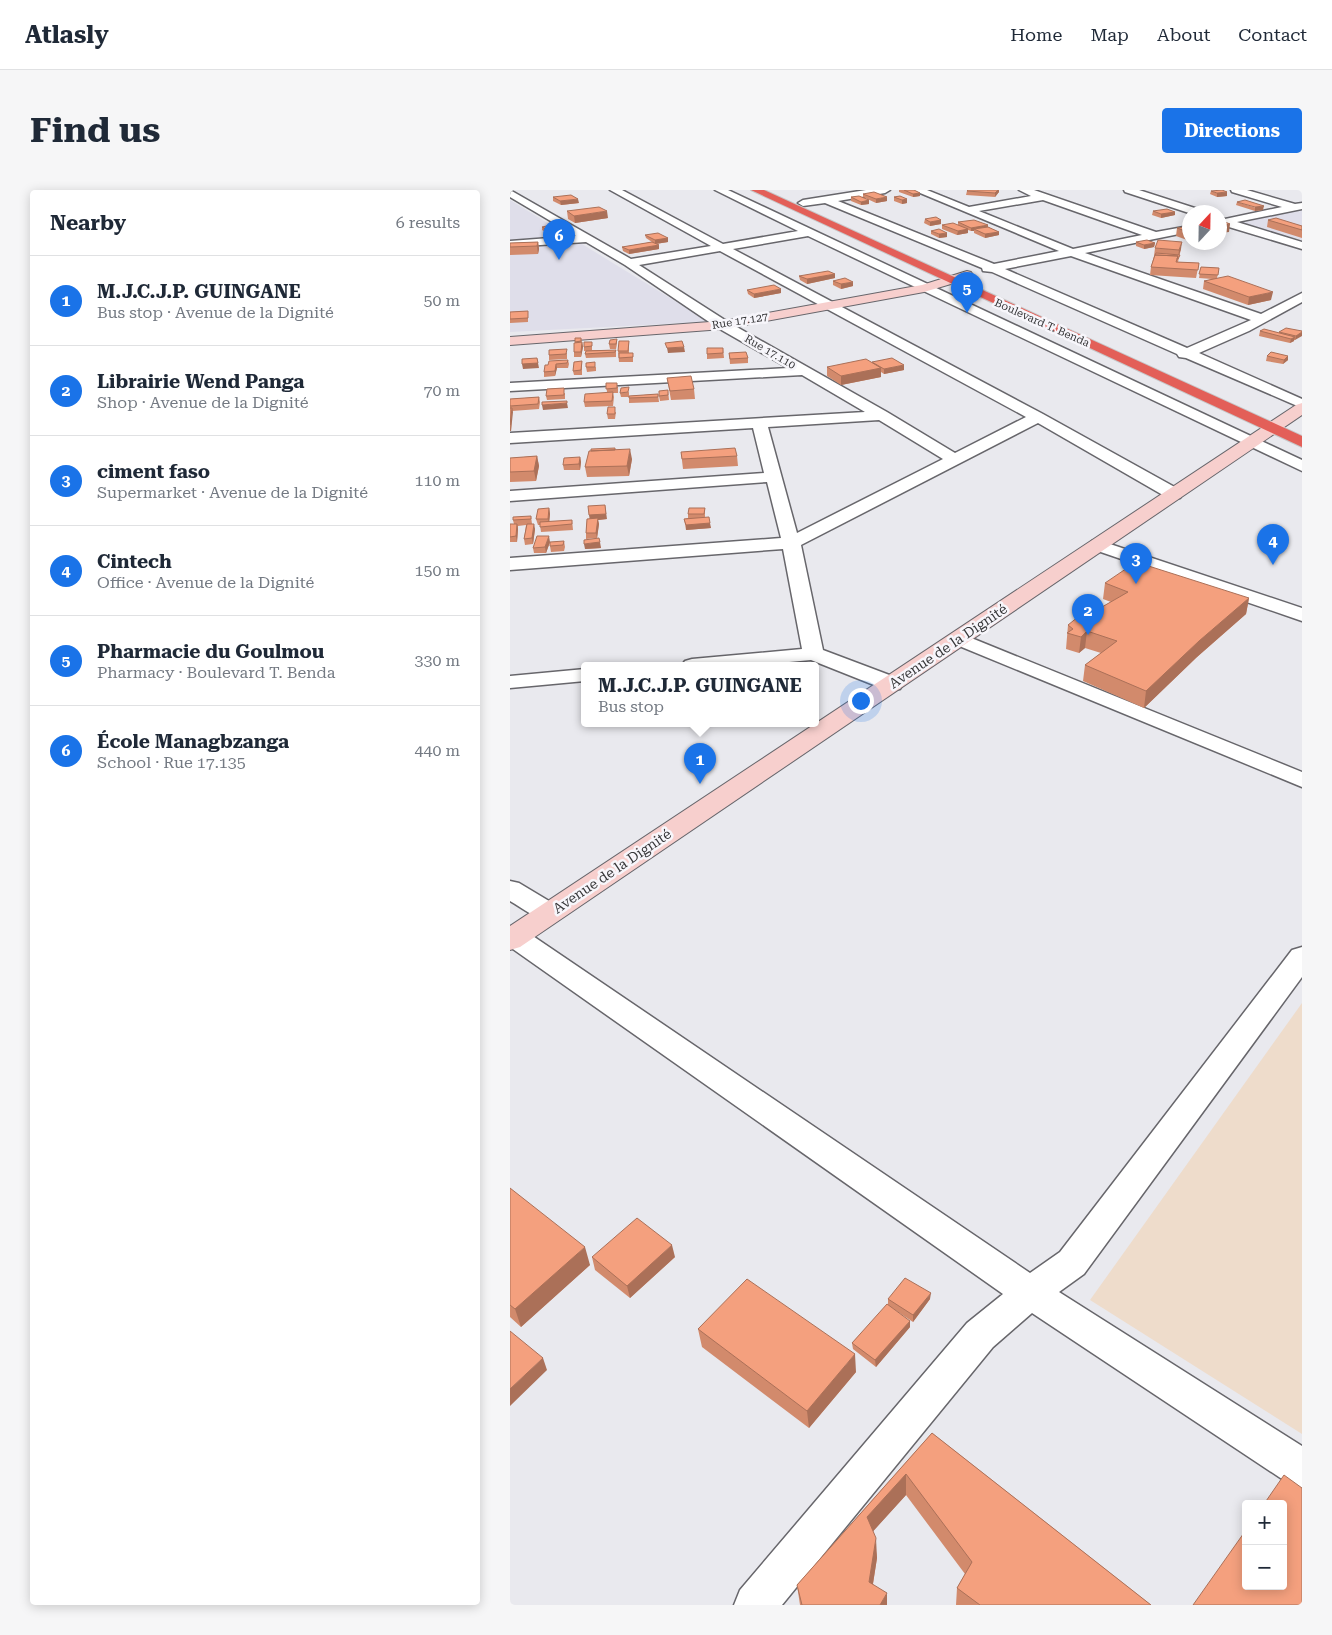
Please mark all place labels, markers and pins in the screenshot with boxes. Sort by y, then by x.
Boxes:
pin: 6 [543,219,575,260]
pin: 5 [951,272,983,313]
pin: 4 [1257,524,1289,565]
pin: 3 [1120,543,1152,584]
pin: 2 [1072,594,1104,635]
pin: 1 [684,743,716,784]

